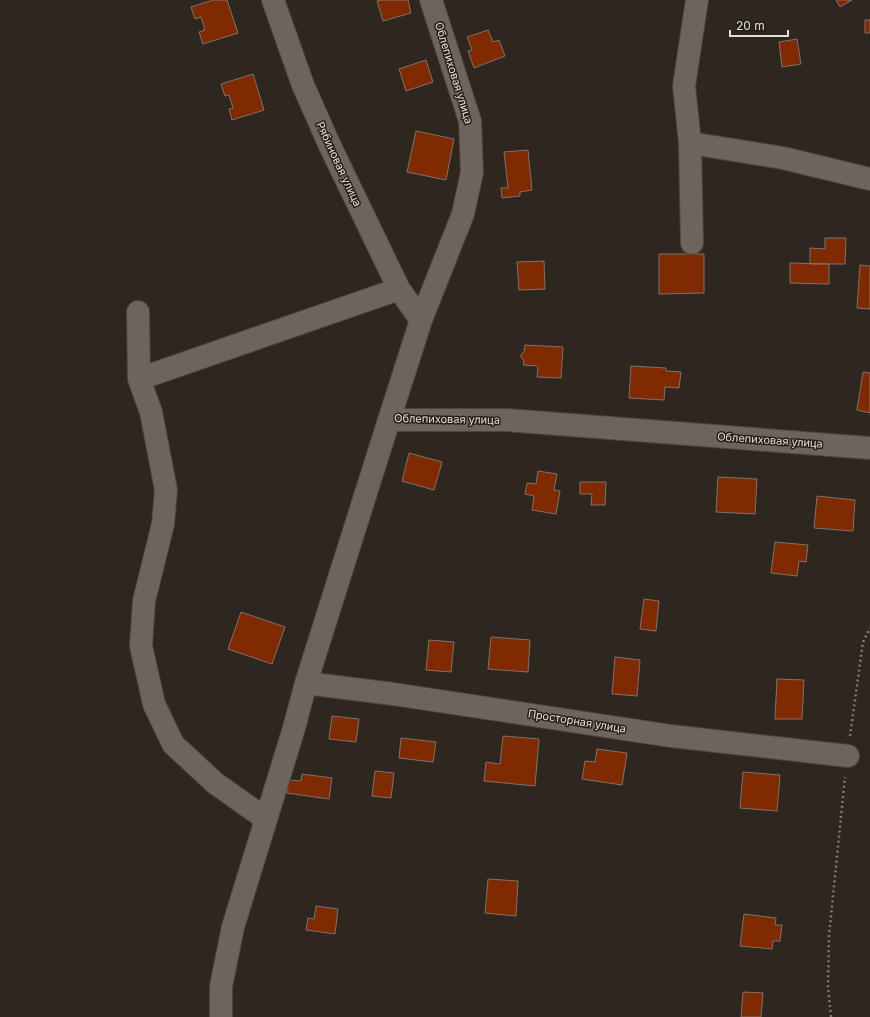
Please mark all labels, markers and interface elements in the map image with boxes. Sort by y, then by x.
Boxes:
scale bar [730,12,788,38]
text: 20 m [736,18,765,33]
street label: Облепиховая улица [432,20,476,126]
street label: Рябиновая улица [313,119,365,209]
street label: Облепиховая улица [394,411,500,427]
street label: Облепиховая улица [717,429,823,451]
street label: Просторная улица [527,706,627,736]

